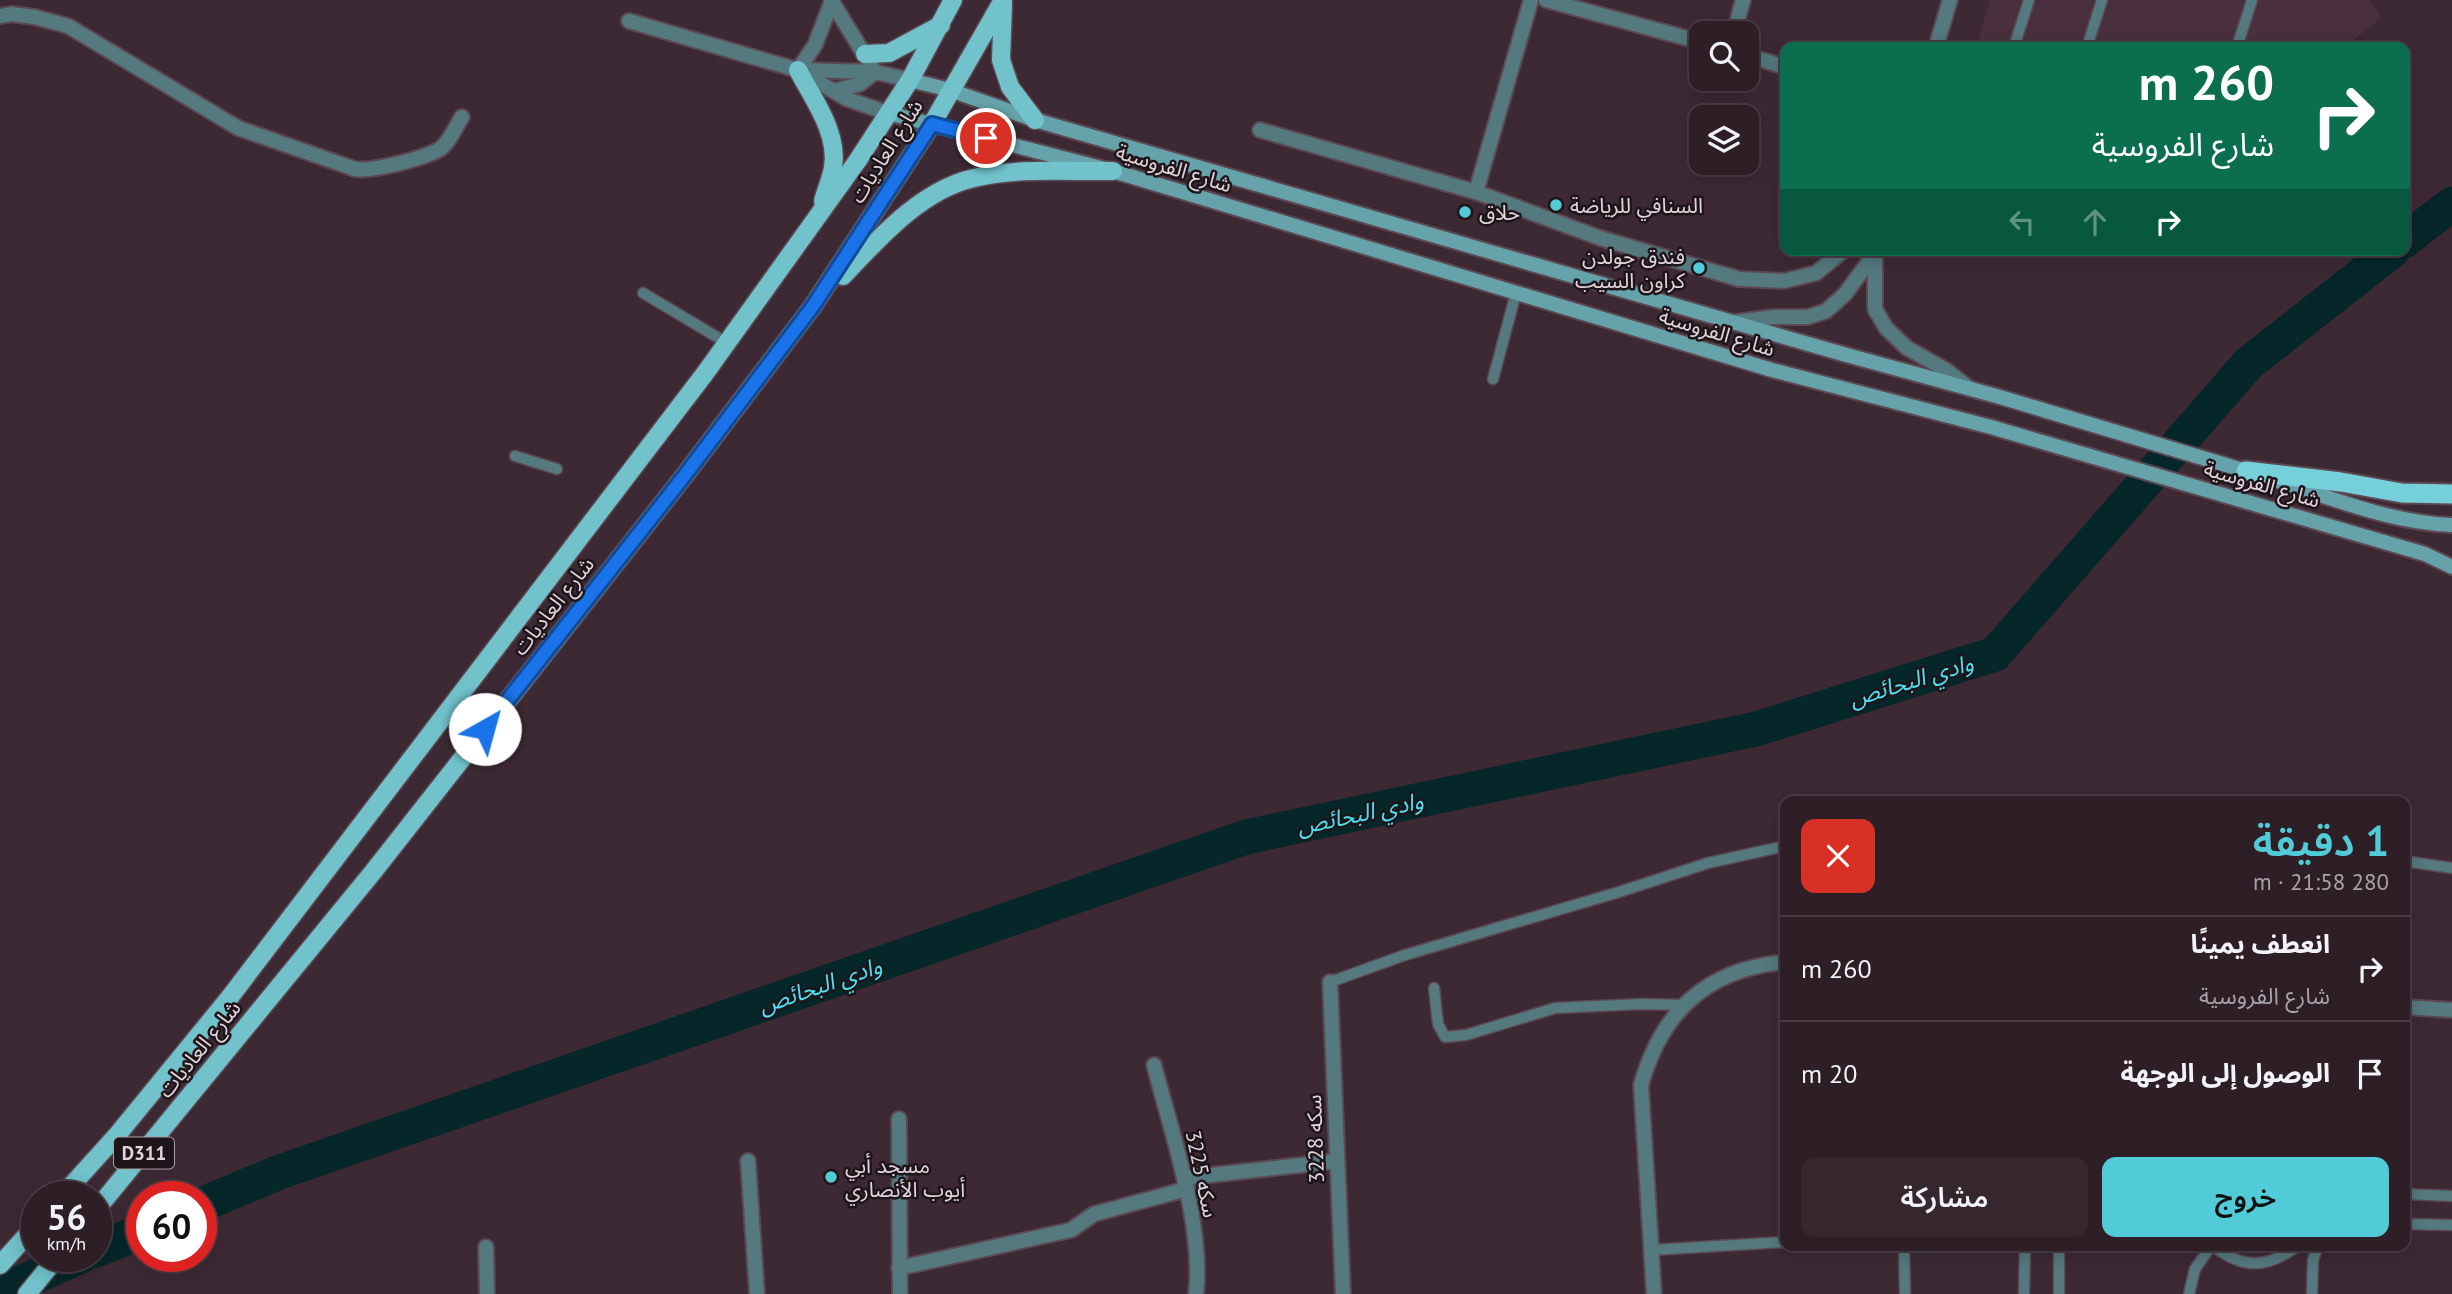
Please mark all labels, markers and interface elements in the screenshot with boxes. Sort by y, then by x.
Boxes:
map controls [1689,21,1759,175]
button: search [1689,21,1759,91]
text: 260 m [2139,50,2274,114]
icon: right [2298,70,2389,161]
street label: شارع العاديات [843,94,930,209]
button: layers [1689,105,1759,175]
pin [956,108,1016,168]
icon: arrive [967,119,1005,157]
text: شارع الفروسية [2092,123,2274,165]
street label: شارع الفروسية [1112,138,1235,200]
place label: السنافي للرياضة [1570,192,1703,221]
marker: السنافي للرياضة [1548,197,1564,213]
place label: حلاق [1479,199,1520,226]
icon: left [2003,203,2041,241]
icon: ahead [2076,203,2114,241]
icon: right [2149,203,2187,241]
marker: حلاق [1457,204,1473,220]
place label: فندق جولدن كراون السيب [1575,243,1685,294]
marker: فندق جولدن كراون السيب [1691,260,1707,276]
street label: شارع الفروسية [1655,302,1778,364]
street label: شارع الفروسية [2200,455,2323,515]
street label: شارع العاديات [506,551,601,662]
water label: وادي البحائص [1845,647,1978,717]
position arrow [448,692,522,766]
water label: وادي البحائص [1294,785,1427,845]
text: 1 دقيقة [2253,813,2389,868]
button: close [1801,819,1875,893]
text: 280 m · 21:58 [2253,867,2389,896]
text: انعطف يمينًا [2190,927,2330,960]
water label: وادي البحائص [755,950,887,1024]
icon: right [2351,950,2389,988]
text: 260 m [1801,952,1872,985]
text: شارع الفروسية [2199,981,2330,1010]
street label: شارع العاديات [152,995,248,1104]
icon: arrive [2351,1055,2389,1093]
text: الوصول إلى الوجهة [2121,1056,2330,1089]
text: 20 m [1801,1057,1857,1090]
street label: سكه 3228 [1300,1094,1330,1184]
street label: سكه 3225 [1180,1128,1224,1220]
road number: D311 [114,1138,174,1168]
place label: مسجد أبي أيوب الأنصاري [845,1152,965,1205]
button: مشاركة [1801,1157,2088,1237]
button: خروج [2102,1157,2389,1237]
marker: مسجد أبي أيوب الأنصاري [823,1169,839,1185]
speed limit sign: 60 [126,1181,217,1272]
text: 56 [47,1194,86,1240]
text: km/h [47,1232,86,1255]

